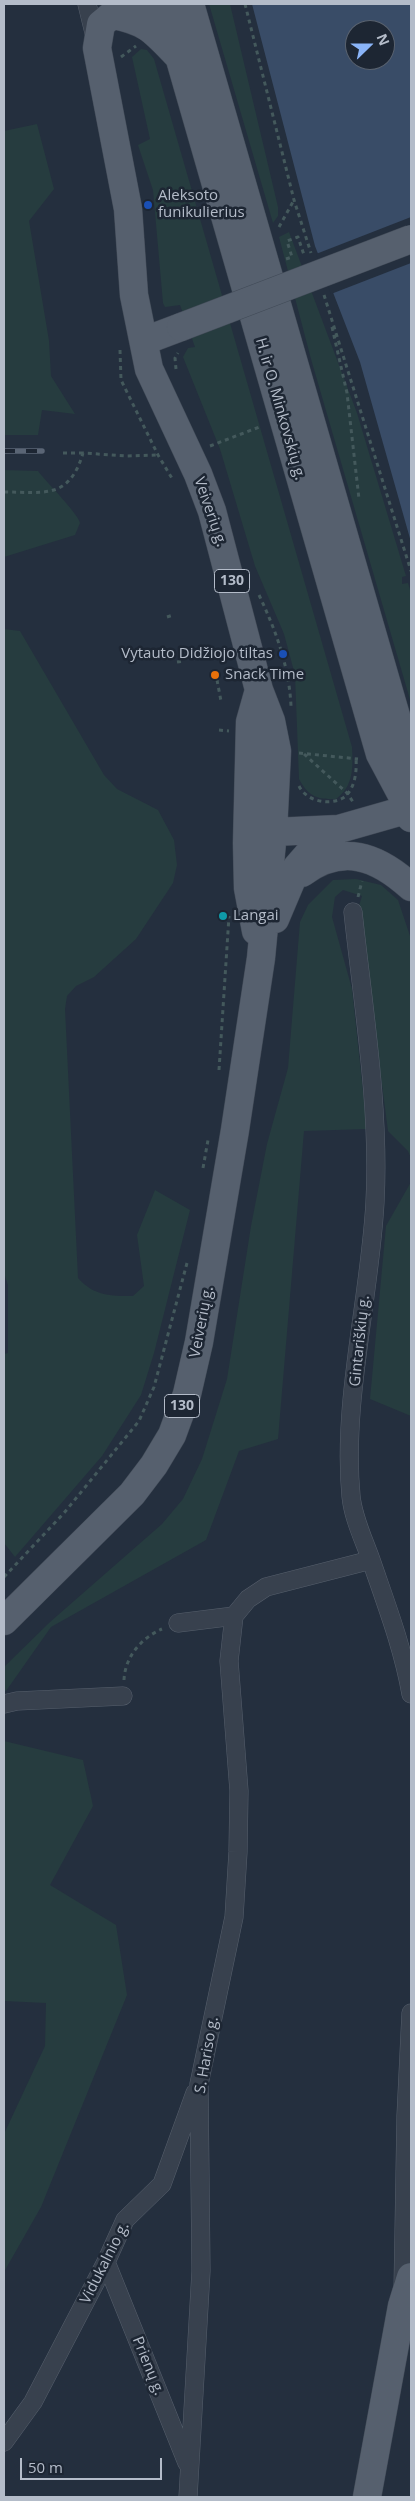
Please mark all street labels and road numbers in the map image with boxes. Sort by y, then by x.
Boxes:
street label: H. ir O. Minkovskių g. [251,336,309,482]
street label: Veiverių g. [190,475,230,549]
road number: 130 [214,570,250,592]
street label: Veiverių g. [186,1285,218,1359]
street label: Gintariškių g. [346,1295,374,1387]
road number: 130 [164,1394,200,1418]
street label: S. Hariso g. [191,2015,223,2095]
street label: Vidukalnio g. [77,2219,133,2307]
street label: Prienų g. [128,2334,168,2398]

